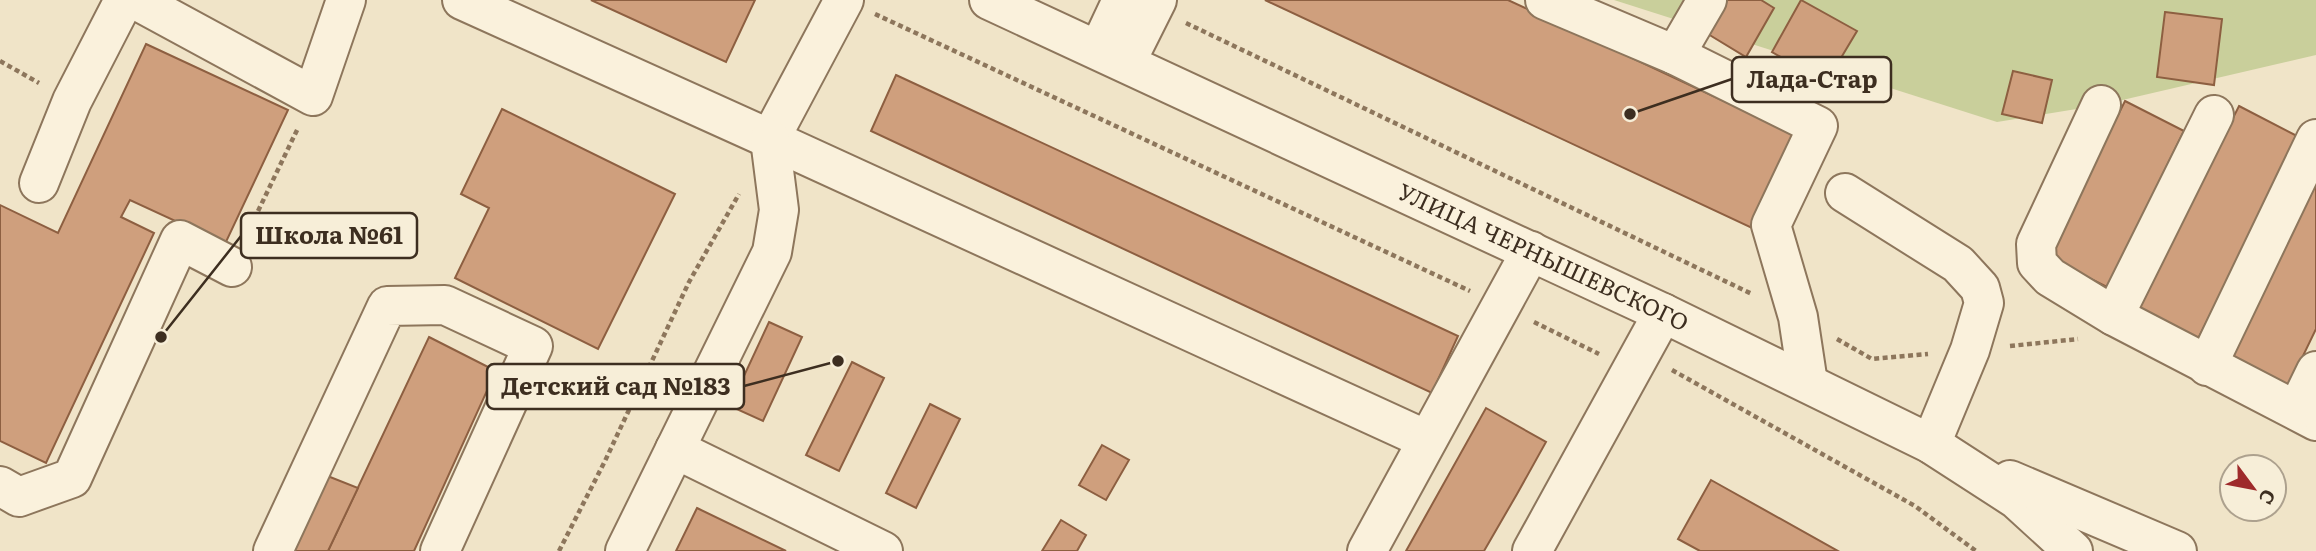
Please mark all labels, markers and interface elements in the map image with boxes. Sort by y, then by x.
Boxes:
callout: Лада-Стар [1732,57,1891,102]
text: Лада-Стар [1746,60,1878,95]
street label: УЛИЦА ЧЕРНЫШЕВСКОГО [1393,173,1695,338]
callout: Школа №61 [241,213,417,258]
text: Школа №61 [255,216,403,251]
callout: Детский сад №183 [487,364,744,409]
text: Детский сад №183 [501,367,731,402]
north arrow [2218,453,2288,523]
text: С [2253,484,2284,511]

